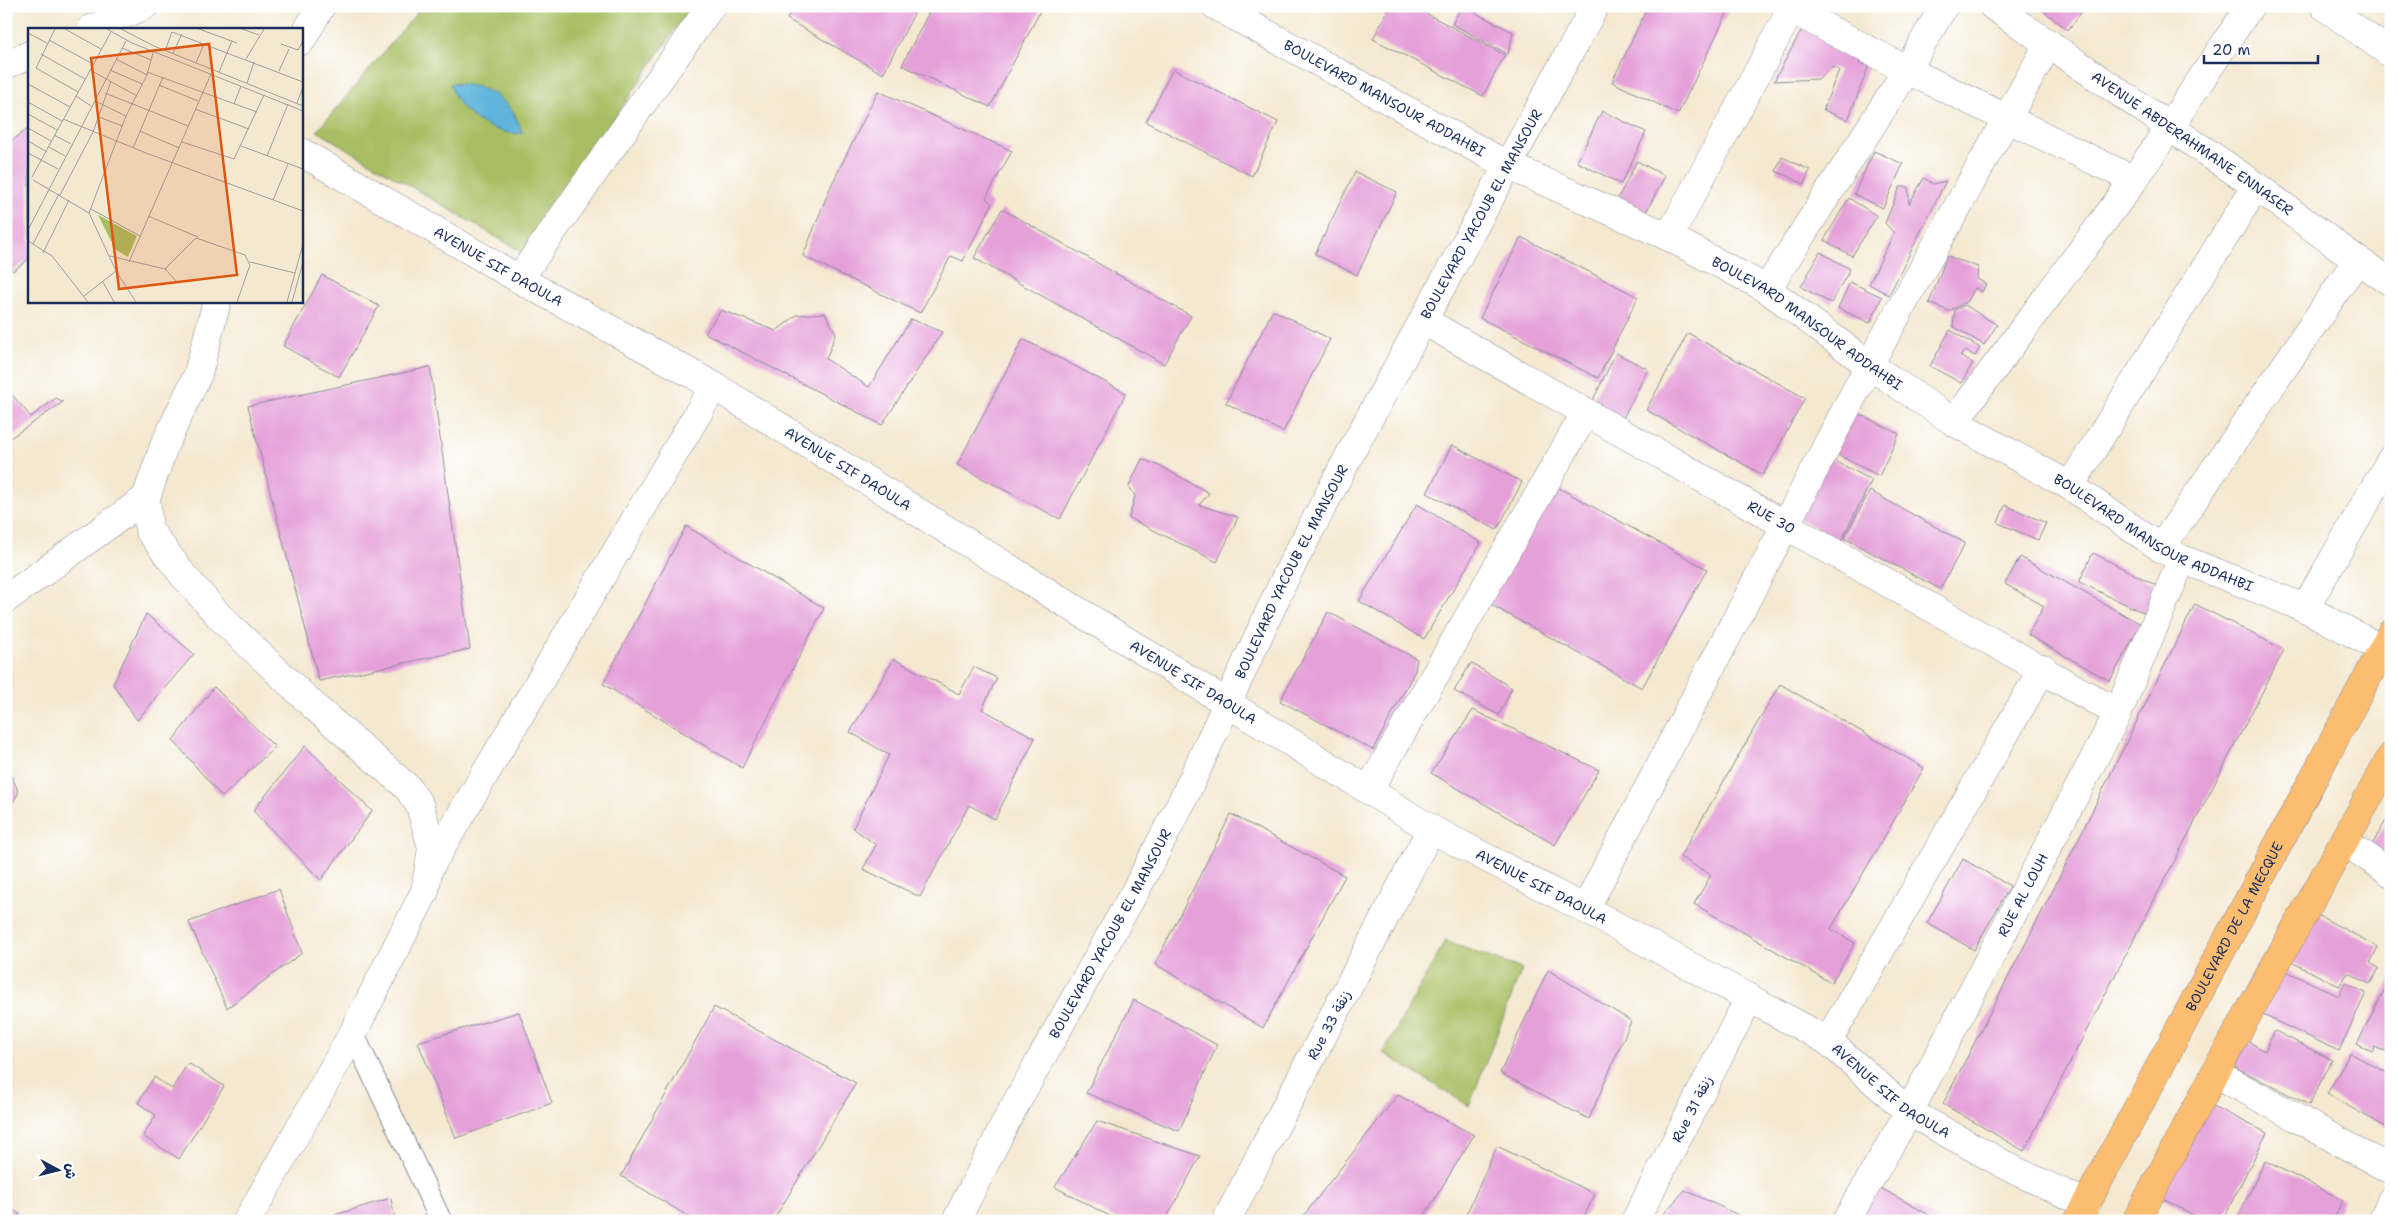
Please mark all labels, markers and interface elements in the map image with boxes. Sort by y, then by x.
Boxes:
inset map [28,28,302,302]
scale bar [2204,32,2318,64]
street label: BOULEVARD MANSOUR ADDAHBI [1281,36,1489,161]
text: 20 m [2212,40,2251,60]
street label: AVENUE ABDERAHMANE ENNASER [2088,67,2297,219]
street label: BOULEVARD YACOUB EL MANSOUR [1416,106,1546,322]
street label: AVENUE SIF DAOULA [431,222,566,310]
street label: BOULEVARD MANSOUR ADDAHBI [1709,252,1906,394]
street label: AVENUE SIF DAOULA [781,423,914,515]
street label: BOULEVARD YACOUB EL MANSOUR [1231,461,1352,682]
street label: BOULEVARD MANSOUR ADDAHBI [2050,470,2256,596]
street label: RUE 30 [1744,497,1799,538]
street label: AVENUE SIF DAOULA [1126,636,1260,728]
street label: BOULEVARD YACOUB EL MANSOUR [1045,826,1175,1042]
street label: BOULEVARD DE LA MECQUE [2182,838,2287,1014]
street label: AVENUE SIF DAOULA [1473,845,1610,928]
street label: RUE AL LOUH [1993,850,2052,940]
street label: Rue 33 زنقة [1303,987,1355,1063]
street label: AVENUE SIF DAOULA [1828,1039,1953,1142]
street label: Rue 31 زنقة [1667,1073,1717,1145]
north arrow [32,1144,82,1194]
text: ش [61,1163,81,1180]

